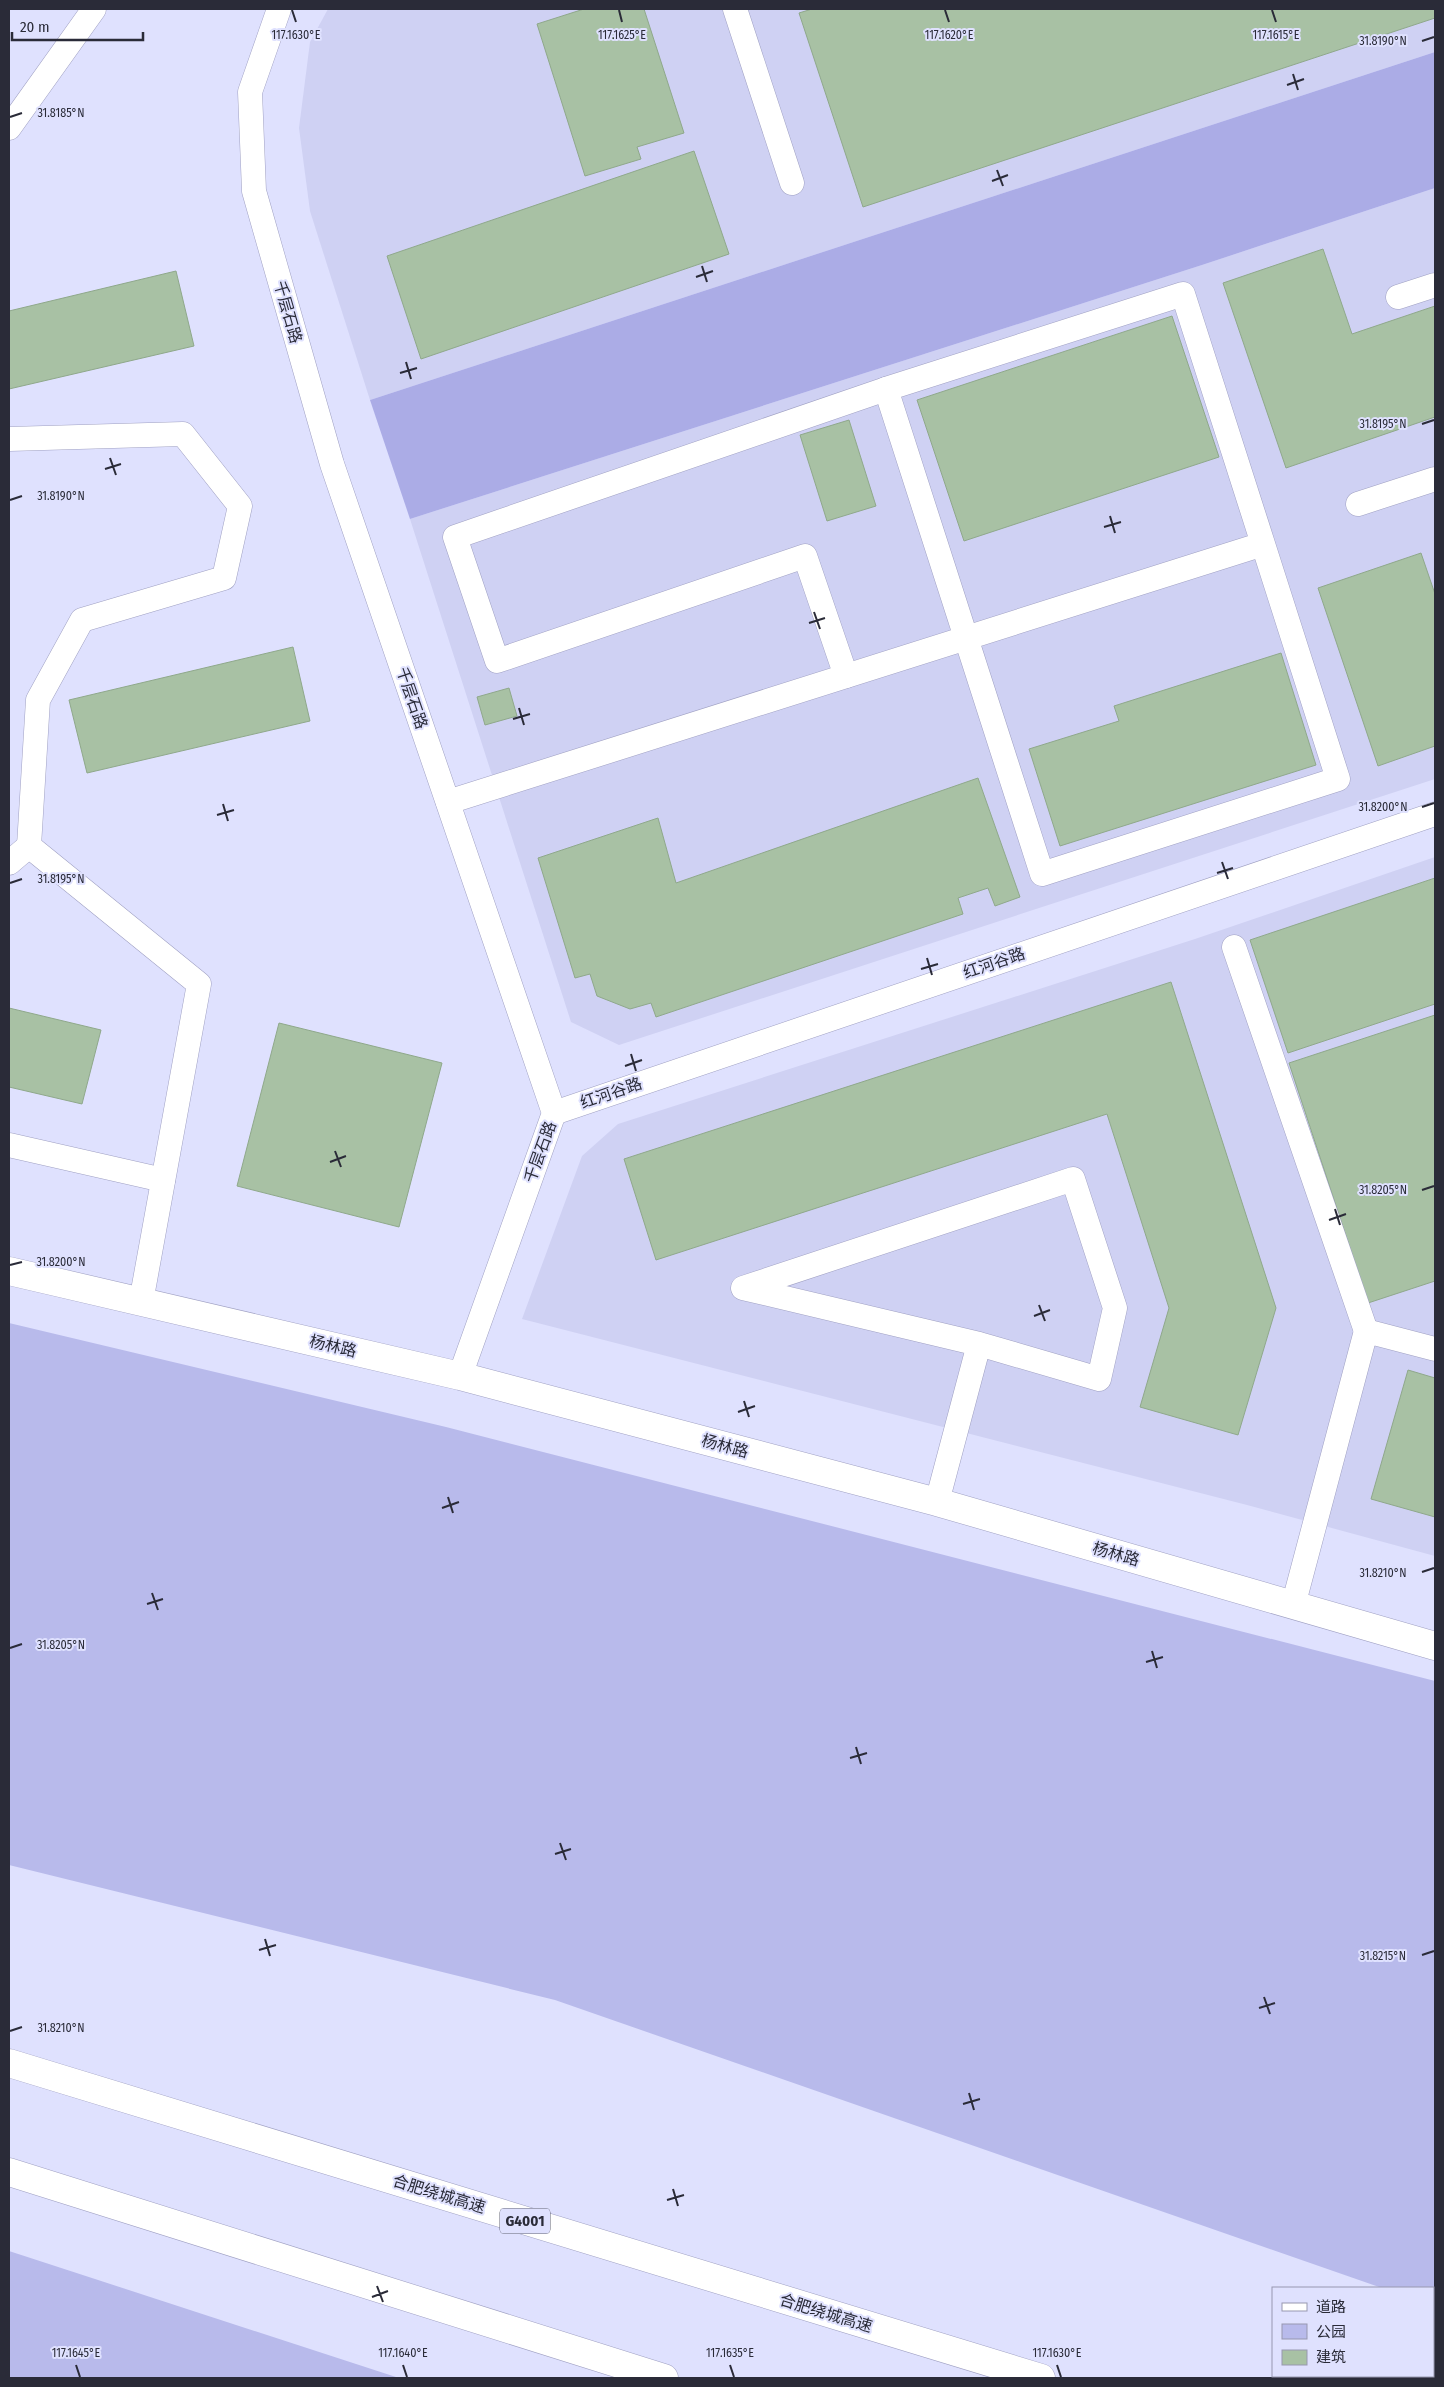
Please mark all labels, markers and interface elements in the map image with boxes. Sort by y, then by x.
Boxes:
scale bar [12,10,144,42]
text: 20 m [20,18,50,36]
text: 117.1630°E [272,28,321,42]
text: 117.1625°E [598,28,646,42]
text: 117.1620°E [925,28,974,42]
text: 117.1615°E [1253,28,1300,42]
text: 31.8190°N [1359,34,1407,48]
text: 31.8185°N [37,106,85,120]
street label: 千层石路 [270,279,306,345]
text: 31.8195°N [1360,417,1406,431]
text: 31.8190°N [37,489,85,503]
street label: 千层石路 [393,665,431,731]
text: 31.8200°N [1359,800,1407,814]
text: 31.8195°N [38,872,84,886]
street label: 红河谷路 [961,944,1027,982]
street label: 红河谷路 [578,1074,644,1112]
street label: 千层石路 [520,1119,560,1185]
text: 31.8205°N [1359,1183,1407,1197]
text: 31.8200°N [37,1255,85,1269]
street label: 杨林路 [307,1331,359,1361]
street label: 杨林路 [699,1431,751,1461]
street label: 杨林路 [1090,1538,1142,1570]
text: 31.8210°N [1359,1566,1407,1580]
text: 31.8205°N [37,1638,85,1652]
text: 31.8215°N [1360,1949,1406,1963]
text: 31.8210°N [37,2021,85,2035]
street label: 合肥绕城高速 [390,2171,488,2217]
road number: G4001 [500,2208,550,2234]
legend [1272,2287,1434,2377]
street label: 合肥绕城高速 [777,2290,875,2336]
text: 道路 [1316,2298,1346,2316]
text: 公园 [1316,2323,1346,2341]
text: 117.1645°E [52,2346,101,2360]
text: 117.1640°E [378,2346,428,2360]
text: 117.1635°E [706,2346,754,2360]
text: 117.1630°E [1033,2346,1082,2360]
text: 建筑 [1316,2348,1346,2366]

